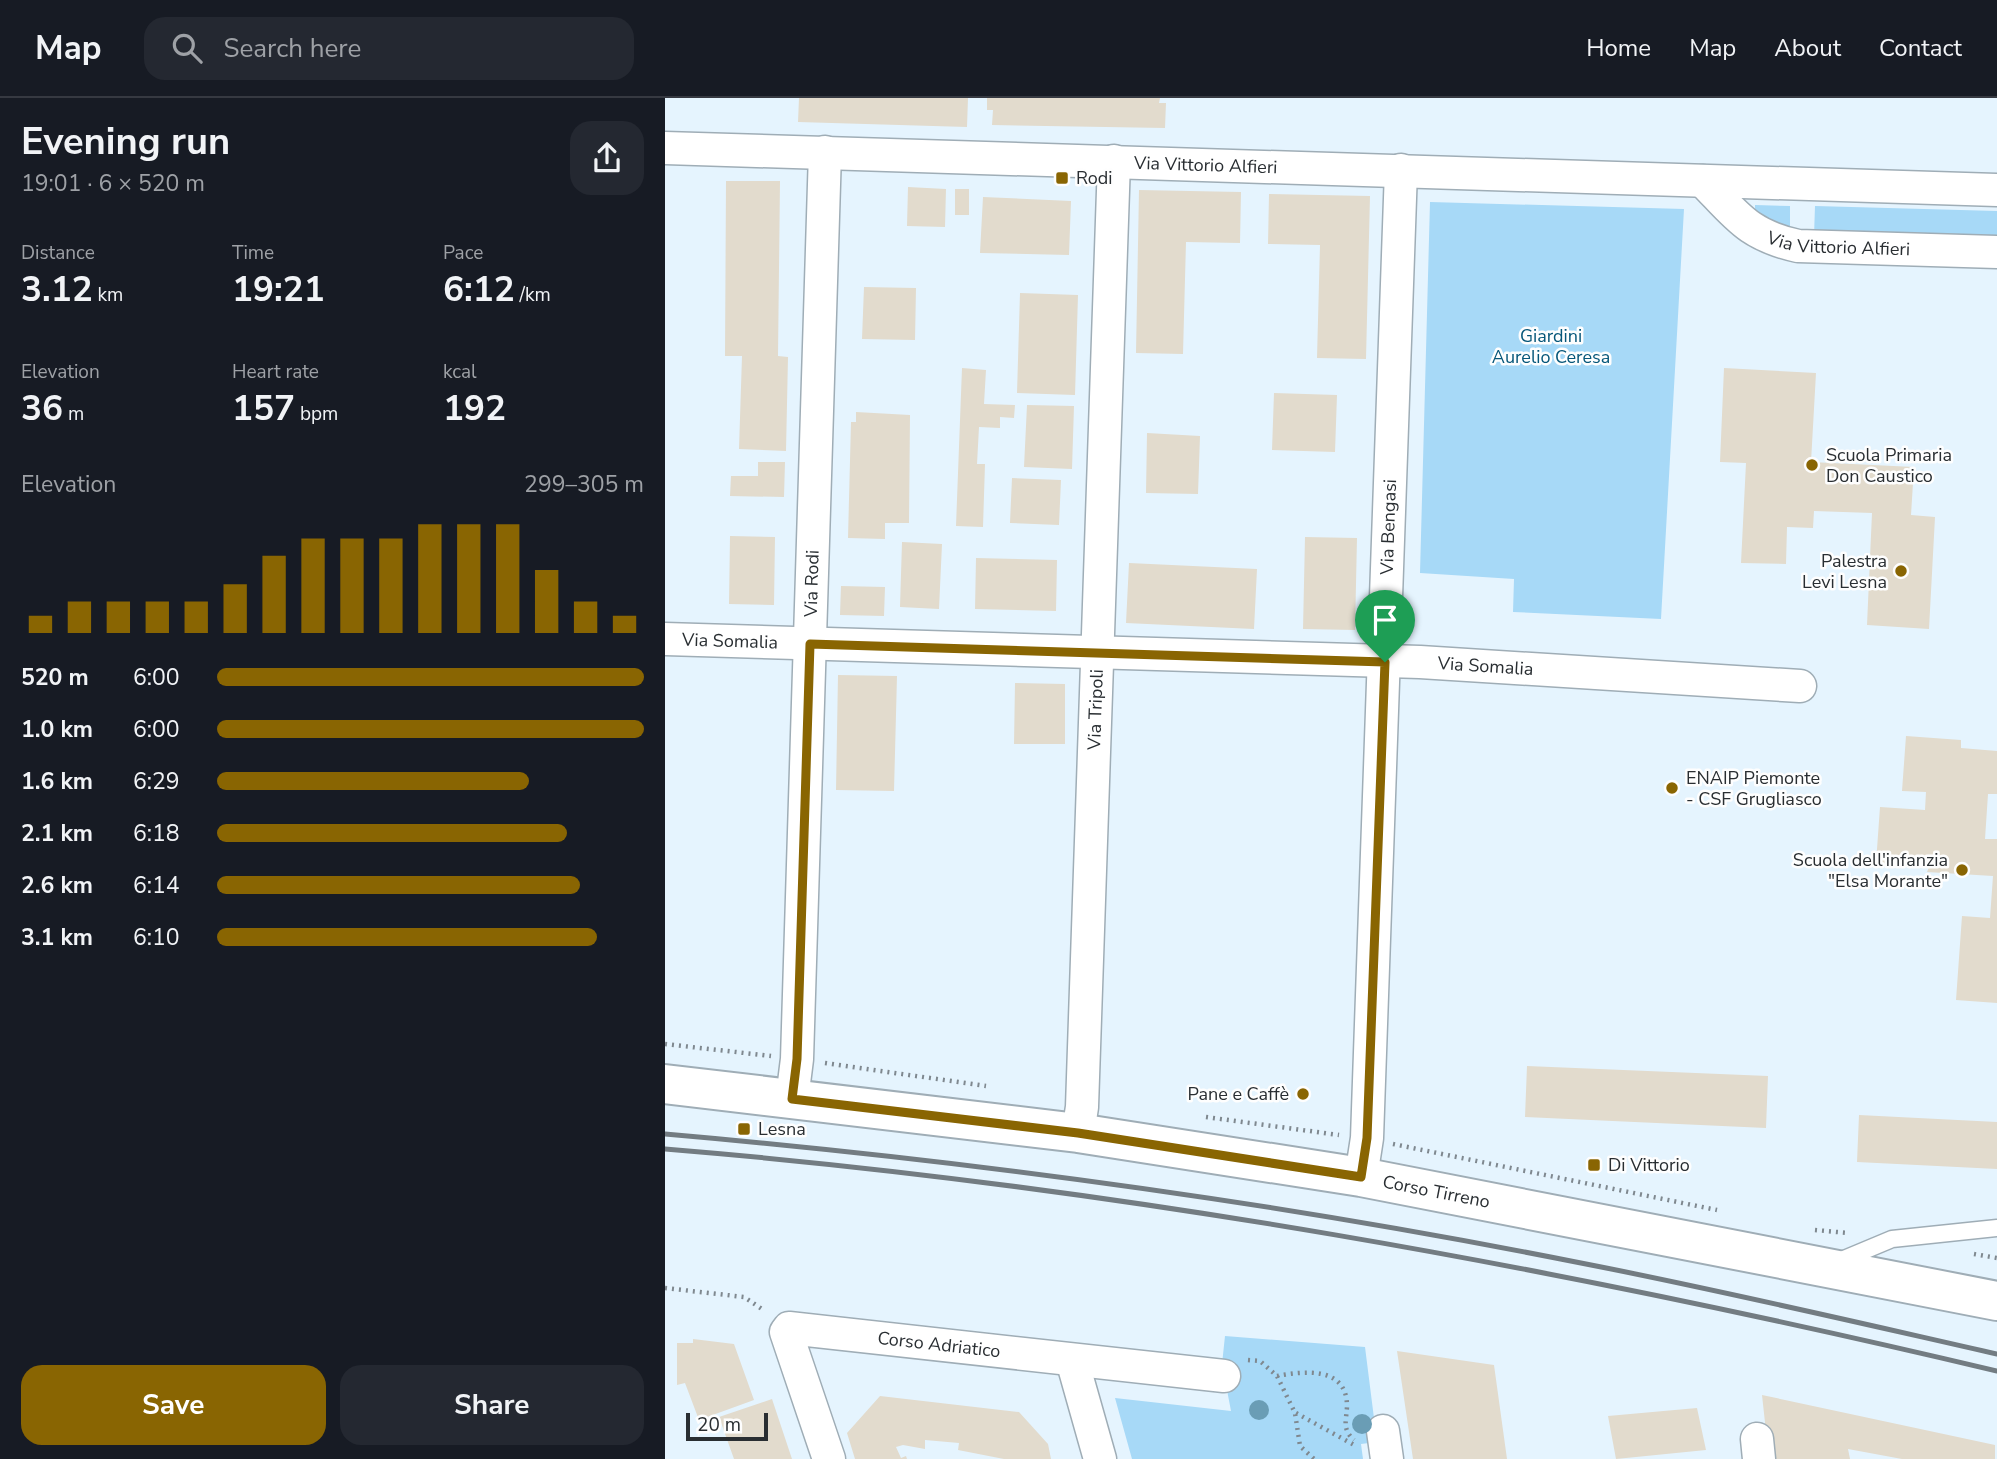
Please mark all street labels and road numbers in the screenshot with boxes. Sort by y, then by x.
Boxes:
street label: Via Vittorio Alfieri [1133,151,1278,179]
street label: Via Vittorio Alfieri [1762,225,1910,261]
street label: Via Bengasi [1375,479,1402,576]
street label: Via Rodi [799,550,825,619]
street label: Via Somalia [681,627,778,654]
street label: Via Somalia [1436,651,1534,681]
street label: Via Tripoli [1082,669,1109,751]
street label: Corso Tirreno [1381,1169,1492,1214]
street label: Corso Adriatico [876,1326,1002,1363]

